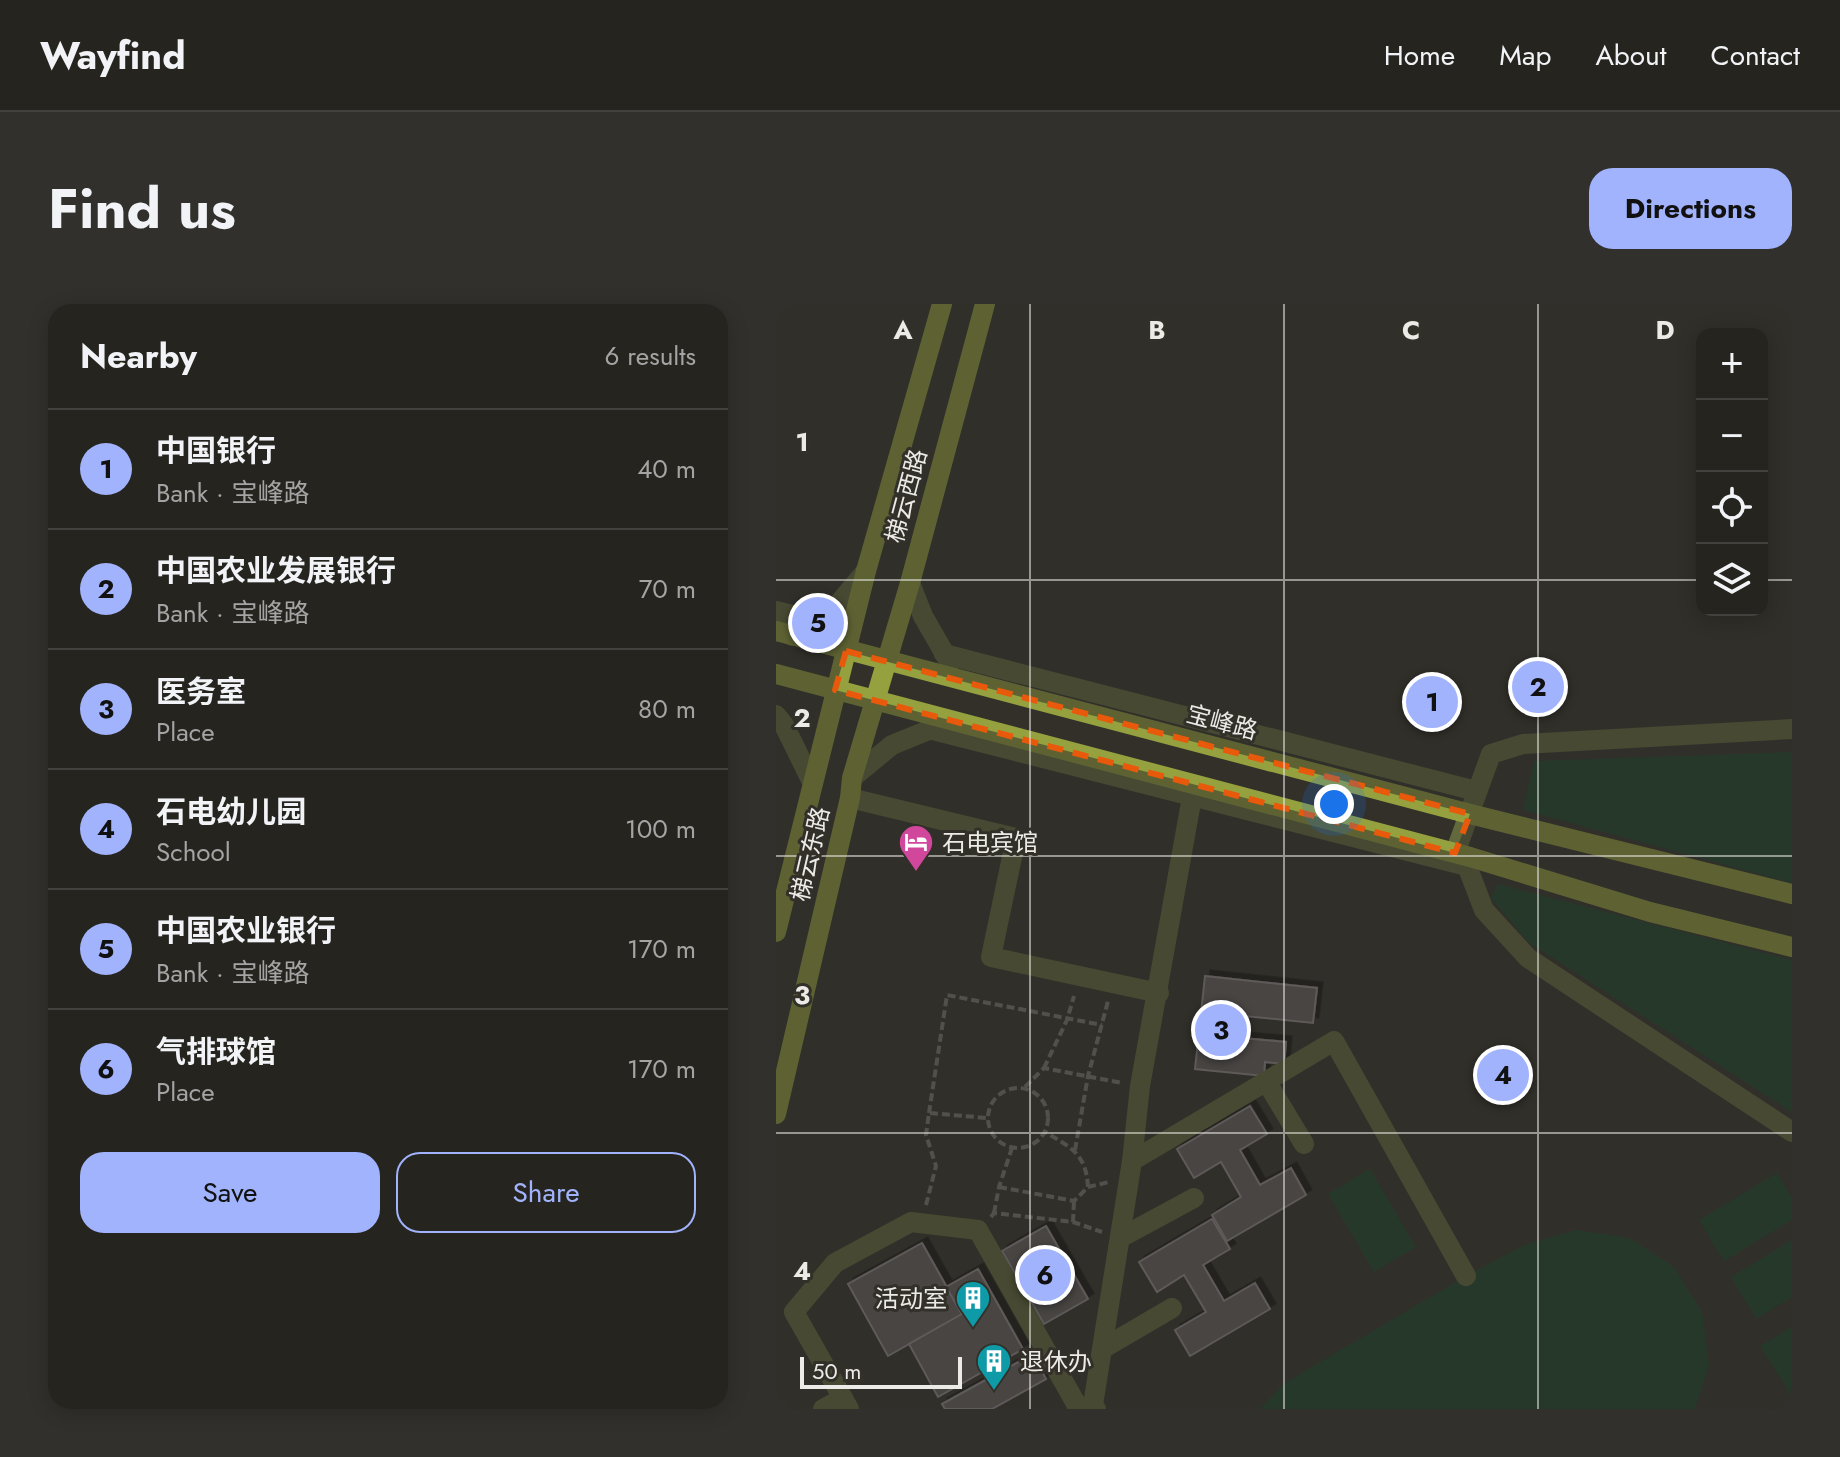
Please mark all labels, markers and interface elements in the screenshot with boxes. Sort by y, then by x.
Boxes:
text: Wayfind [40,28,186,83]
text: Home [1384,35,1455,76]
text: Map [1499,35,1551,76]
text: About [1595,35,1667,76]
text: Contact [1711,35,1800,76]
text: Find us [48,168,236,249]
button: Directions [1589,168,1792,249]
text: A [892,311,913,349]
text: B [1148,311,1166,349]
text: C [1402,311,1420,349]
text: D [1655,311,1675,349]
map controls [1696,328,1768,616]
button: + [1696,328,1768,400]
text: Nearby [80,332,197,381]
text: 6 results [604,337,696,375]
button: − [1696,400,1768,472]
text: 1 [795,423,809,461]
text: 中国银行 [156,429,276,472]
street label: 梯云西路 [877,445,935,547]
text: 1 [99,450,113,488]
text: 40 m [637,450,696,488]
button: locate [1696,472,1768,544]
text: Bank · 宝峰路 [156,474,310,512]
button: layers [1696,544,1768,616]
text: 中国农业发展银行 [156,549,396,592]
text: 2 [97,570,115,608]
text: 70 m [639,570,696,608]
pin: 5 [792,593,844,653]
text: Bank · 宝峰路 [156,594,310,632]
pin: 2 [1512,657,1564,717]
text: 医务室 [156,670,246,713]
pin: 1 [1406,672,1458,732]
text: 3 [98,690,114,728]
text: 80 m [638,690,696,728]
street label: 宝峰路 [1183,696,1261,748]
text: 2 [793,699,811,737]
text: Place [156,713,215,751]
your location [1314,784,1354,824]
text: 石电幼儿园 [156,790,306,833]
street label: 梯云东路 [782,803,838,905]
text: 4 [97,810,115,848]
text: 100 m [625,810,696,848]
hotel icon: 石电宾馆 [897,823,935,873]
place label: 石电宾馆 [942,825,1038,860]
text: School [156,833,231,871]
text: 中国农业银行 [156,909,336,952]
text: 5 [98,930,114,968]
text: 170 m [627,930,696,968]
text: Bank · 宝峰路 [156,954,310,992]
text: 3 [794,976,810,1014]
pin: 3 [1195,1000,1247,1060]
text: 气排球馆 [156,1030,276,1073]
pin: 4 [1477,1045,1529,1105]
text: 6 [97,1050,115,1088]
text: 170 m [627,1050,696,1088]
text: Place [156,1073,215,1111]
button: Save [80,1152,380,1233]
button: Share [396,1152,696,1233]
pin: 6 [1019,1245,1071,1305]
text: 4 [793,1252,811,1290]
building icon: 活动室 [954,1279,992,1329]
place label: 活动室 [875,1281,947,1316]
building icon: 退休办 [975,1342,1013,1392]
place label: 退休办 [1020,1344,1092,1379]
scale bar [800,1353,962,1389]
text: 50 m [812,1355,861,1387]

